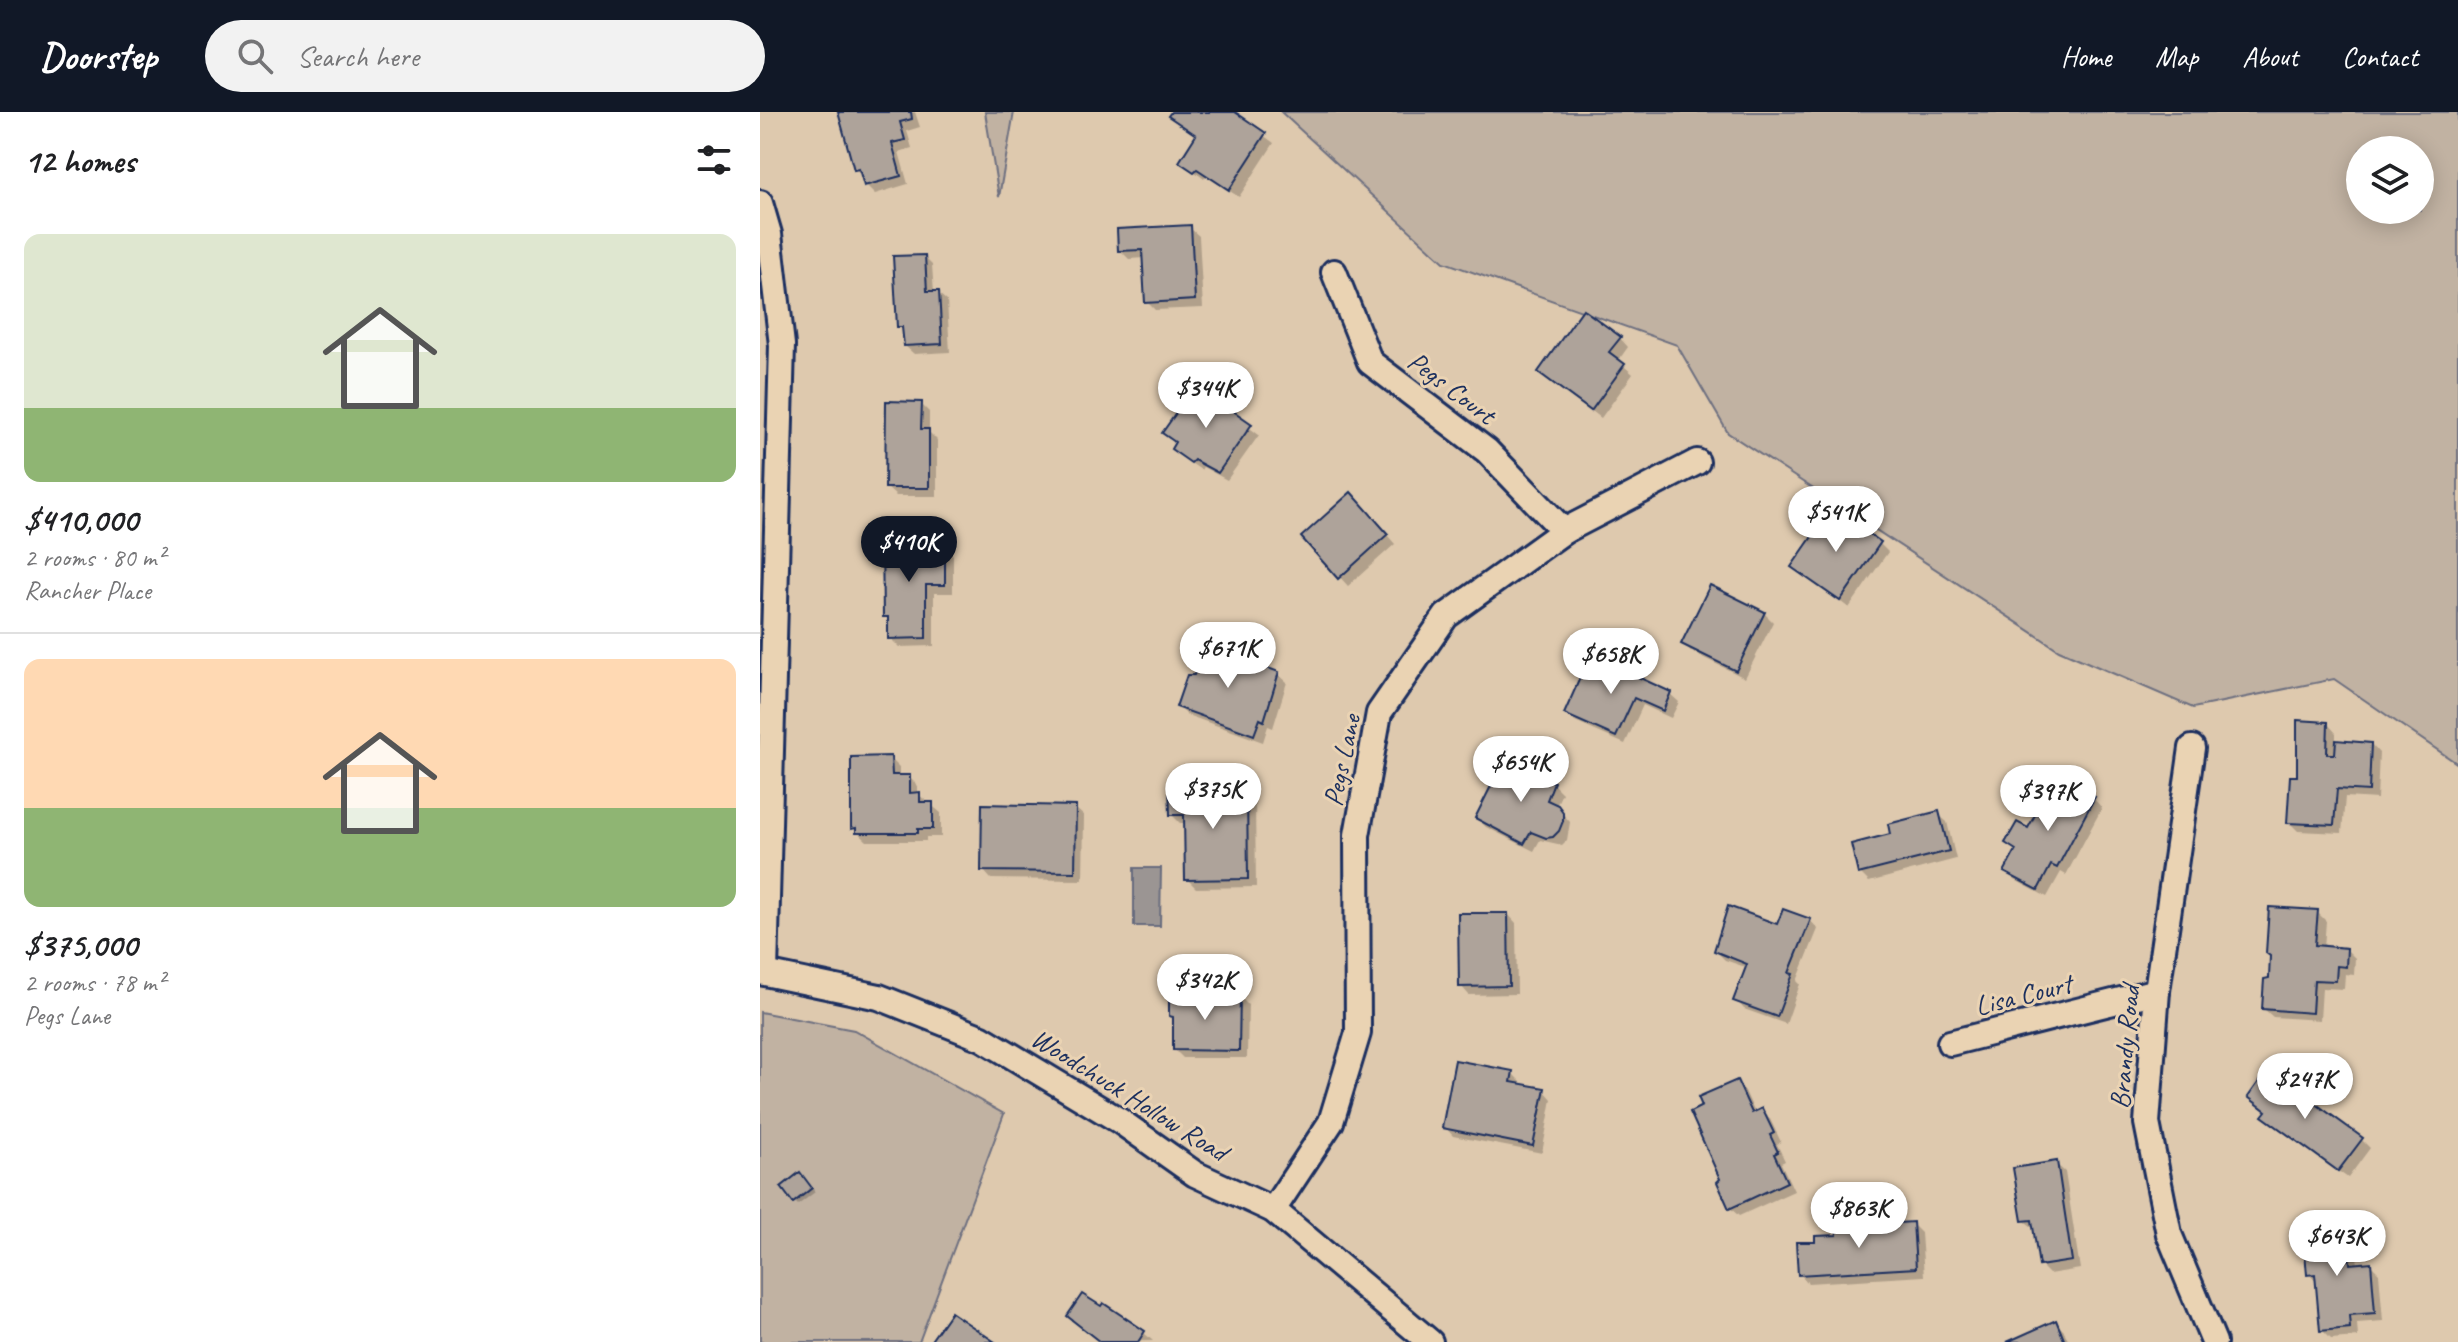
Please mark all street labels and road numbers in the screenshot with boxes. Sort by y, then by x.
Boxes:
street label: Pegs Court [1401,343,1505,433]
street label: Pegs Lane [1315,709,1369,809]
street label: Lisa Court [1971,965,2079,1023]
street label: Brandy Road [2102,980,2148,1110]
street label: Woodchuck Hollow Road [1025,1020,1238,1171]

